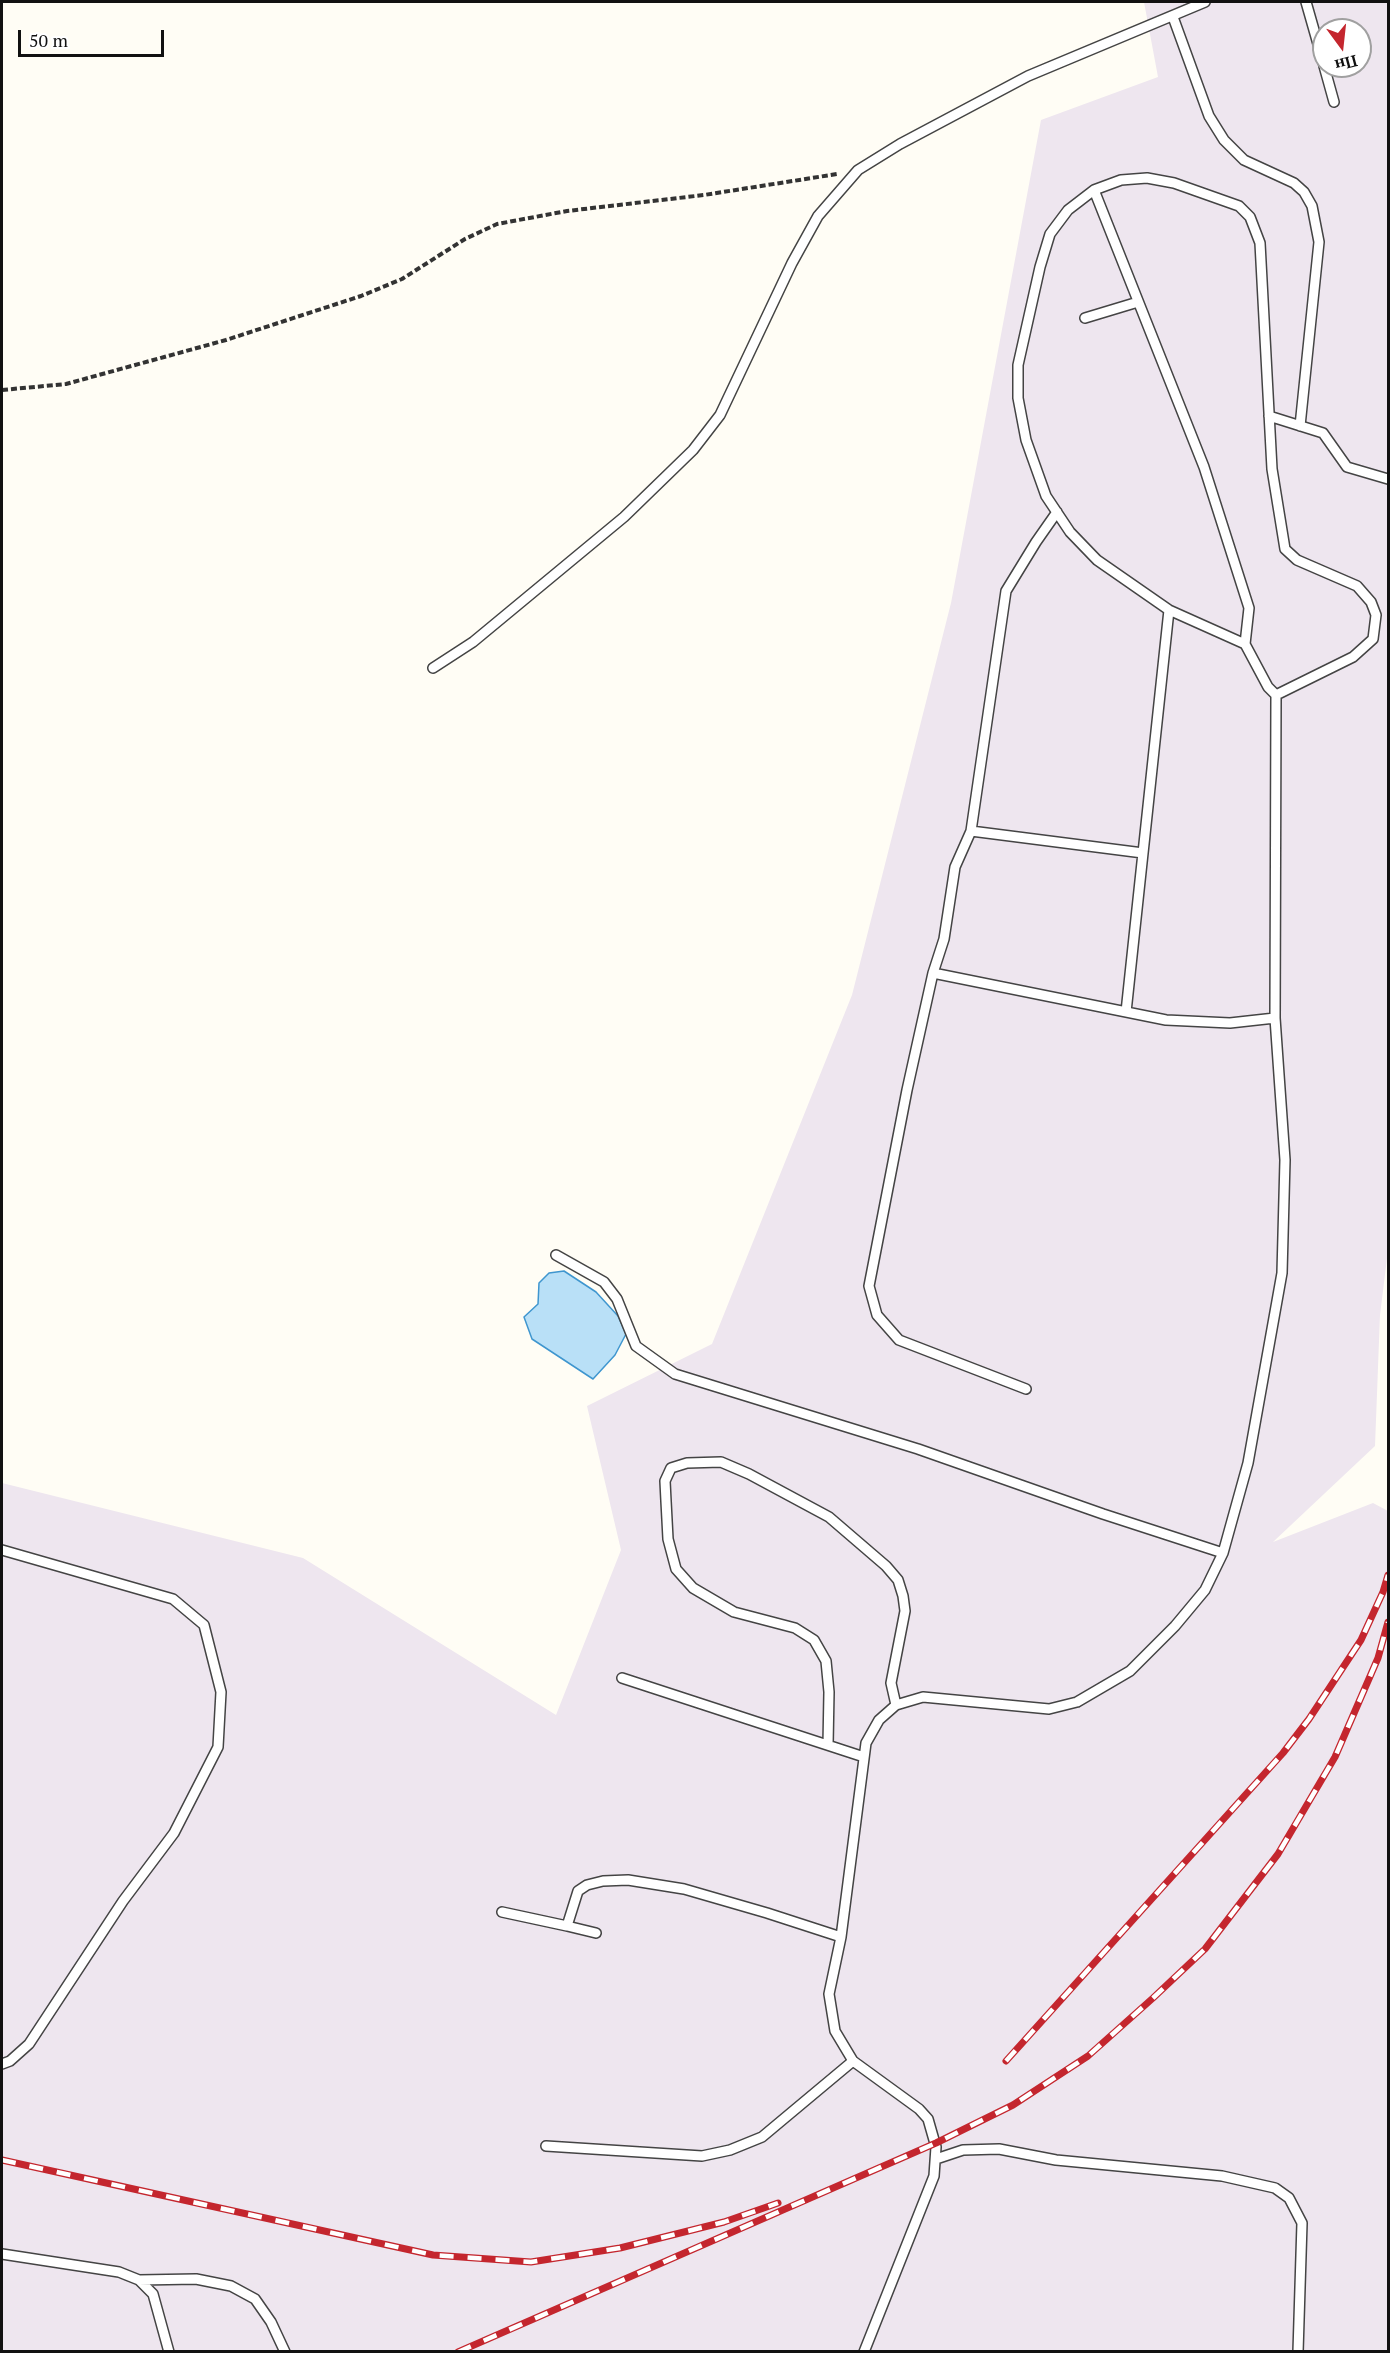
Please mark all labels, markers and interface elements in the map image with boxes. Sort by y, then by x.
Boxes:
scale bar [21,18,166,56]
north arrow [1312,18,1372,78]
text: 50 m [29,28,68,52]
text: Пн [1332,50,1360,77]

